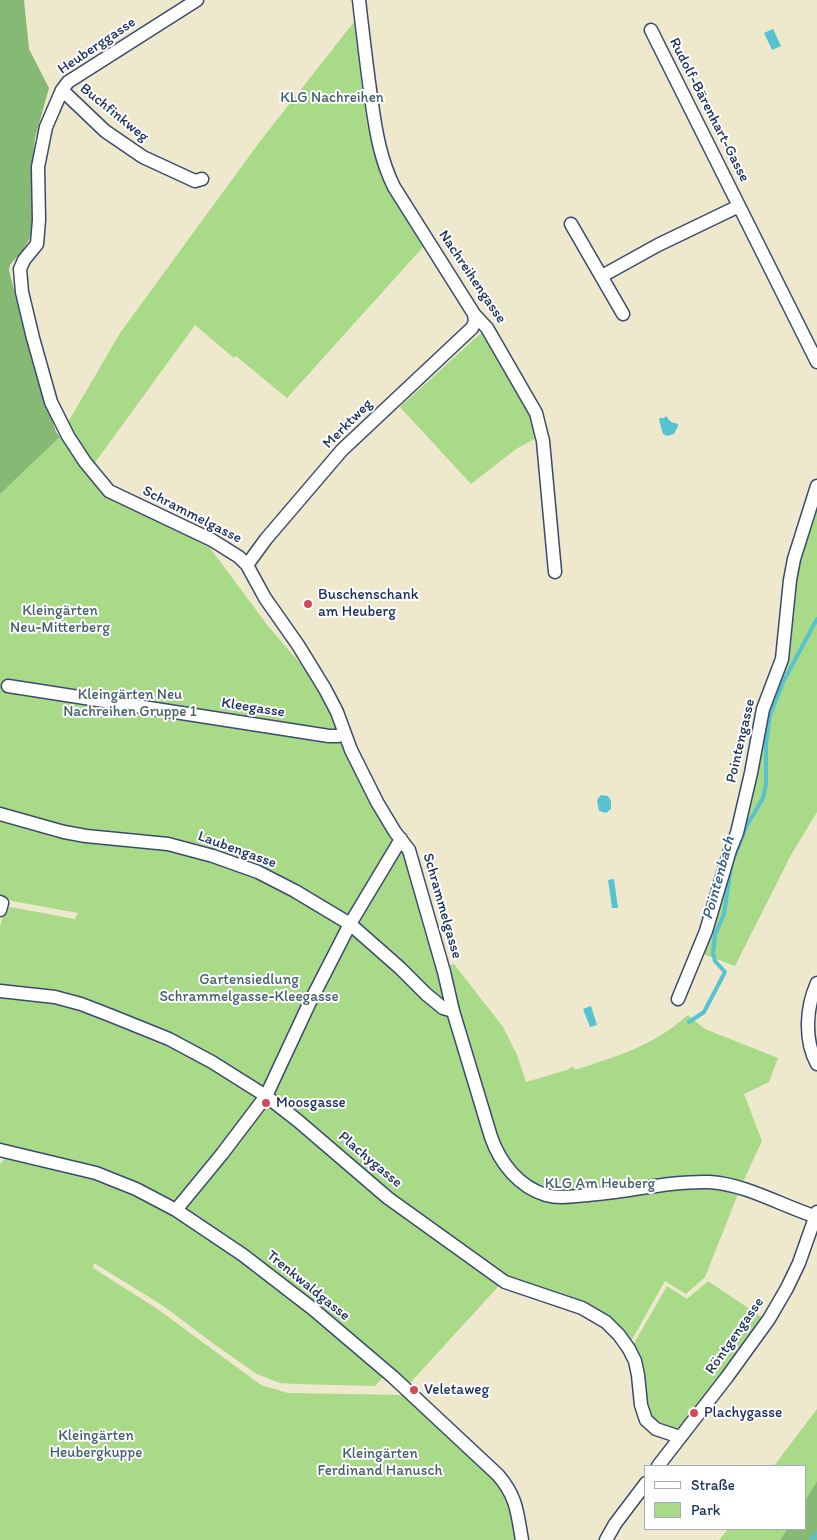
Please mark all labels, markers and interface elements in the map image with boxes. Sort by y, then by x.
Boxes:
street label: Heuberggasse [55,13,139,79]
street label: Rudolf-Bärenhart-Gasse [665,35,753,185]
street label: Buchfinkweg [76,80,152,146]
park label: KLG Nachreihen [280,89,384,107]
street label: Nachreihengasse [434,227,510,327]
street label: Merktweg [319,395,377,453]
street label: Schrammelgasse [139,482,245,548]
place label: Buschenschank am Heuberg [318,586,418,621]
marker: Buschenschank am Heuberg [302,598,314,610]
park label: Kleingärten Neu-Mitterberg [10,602,110,637]
park label: Kleingärten Neu Nachreihen Gruppe 1 [63,686,197,721]
street label: Kleegasse [220,694,286,722]
street label: Pointengasse [723,697,759,785]
street label: Laubengasse [195,827,279,873]
water label: Pointenbach [699,834,739,922]
street label: Schrammelgasse [418,851,466,961]
park label: Gartensiedlung Schrammelgasse-Kleegasse [159,971,339,1006]
place label: Moosgasse [276,1094,346,1112]
marker: Moosgasse [260,1097,272,1109]
street label: Plachygasse [334,1128,406,1192]
park label: KLG Am Heuberg [545,1175,655,1193]
street label: Trenkwaldgasse [263,1247,353,1325]
street label: Röntgengasse [702,1294,768,1378]
place label: Veletaweg [424,1381,489,1399]
marker: Veletaweg [408,1384,420,1396]
place label: Plachygasse [704,1404,782,1422]
marker: Plachygasse [688,1407,700,1419]
park label: Kleingärten Heubergkuppe [50,1427,142,1462]
park label: Kleingärten Ferdinand Hanusch [318,1445,442,1480]
legend [644,1465,807,1530]
text: Straße [691,1476,735,1494]
text: Park [691,1501,721,1519]

